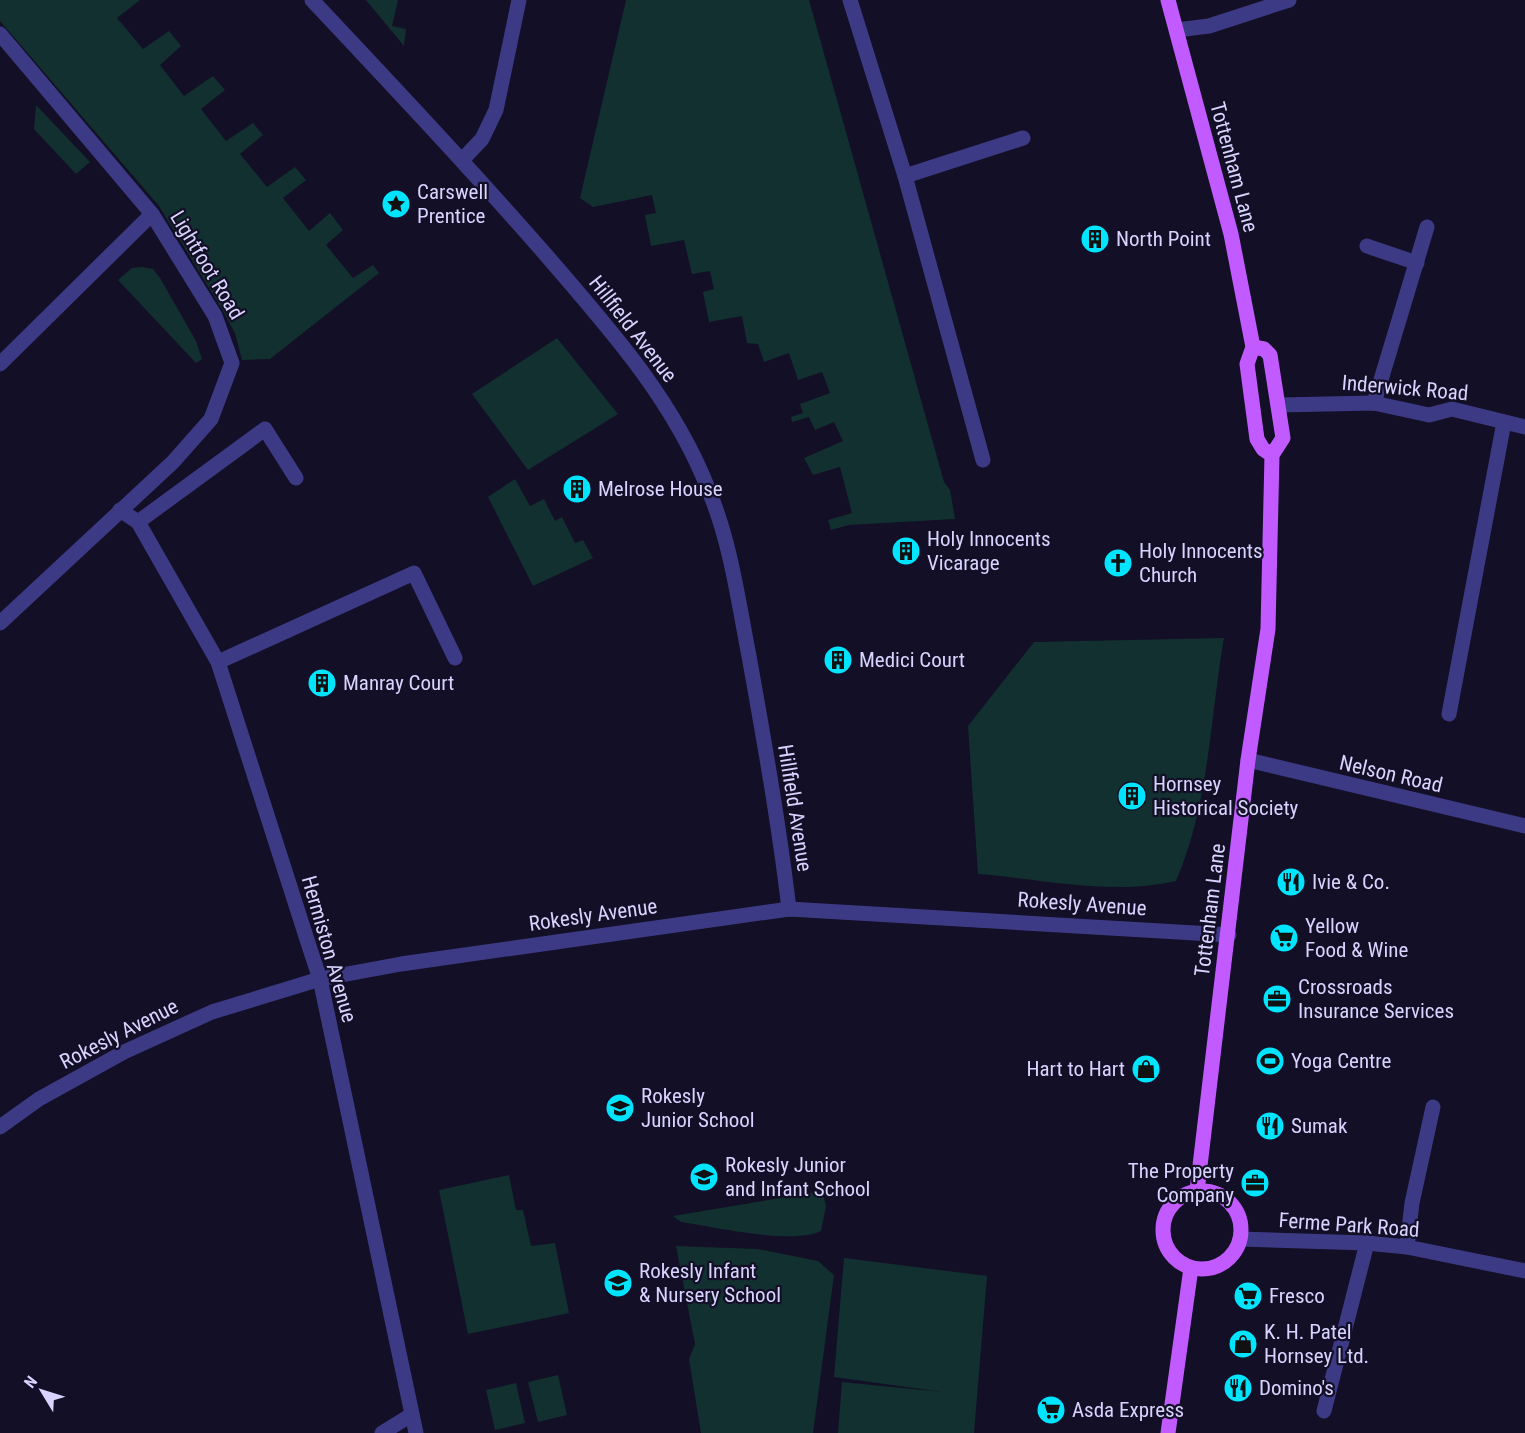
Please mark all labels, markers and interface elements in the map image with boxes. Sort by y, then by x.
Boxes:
street label: Tottenham Lane [1205,99,1263,235]
place label: Carswell Prentice [417,180,488,228]
place icon: Carswell Prentice [380,188,412,220]
street label: Lightfoot Road [165,206,249,324]
building icon: North Point [1079,223,1111,255]
place label: North Point [1116,227,1211,251]
street label: Hillfield Avenue [584,271,682,387]
street label: Inderwick Road [1341,371,1469,405]
building icon: Melrose House [561,473,593,505]
place label: Melrose House [598,477,723,501]
place label: Holy Innocents Vicarage [927,527,1051,575]
building icon: Holy Innocents Vicarage [890,535,922,567]
place label: Holy Innocents Church [1139,539,1263,587]
church icon: Holy Innocents Church [1102,547,1134,579]
building icon: Medici Court [822,644,854,676]
place label: Medici Court [859,648,965,672]
building icon: Manray Court [306,667,338,699]
place label: Manray Court [343,671,454,695]
street label: Hillfield Avenue [773,743,817,873]
street label: Nelson Road [1337,751,1445,797]
place label: Hornsey Historical Society [1153,772,1299,820]
building icon: Hornsey Historical Society [1116,780,1148,812]
street label: Tottenham Lane [1190,842,1230,978]
restaurant icon: Ivie & Co. [1275,866,1307,898]
place label: Ivie & Co. [1312,870,1390,894]
street label: Hermiston Avenue [297,873,361,1025]
street label: Rokesly Avenue [1017,888,1147,920]
street label: Rokesly Avenue [527,894,659,936]
place label: Yellow Food & Wine [1305,914,1408,962]
supermarket icon: Yellow Food & Wine [1268,922,1300,954]
place label: Crossroads Insurance Services [1298,975,1454,1023]
office icon: Crossroads Insurance Services [1261,983,1293,1015]
street label: Rokesly Avenue [56,994,182,1074]
sports icon: Yoga Centre [1254,1045,1286,1077]
place label: Yoga Centre [1291,1049,1391,1073]
shop icon: Hart to Hart [1130,1053,1162,1085]
place label: Hart to Hart [1026,1057,1125,1081]
place label: Rokesly Junior School [641,1084,755,1132]
school or university icon: Rokesly Junior School [604,1092,636,1124]
restaurant icon: Sumak [1254,1110,1286,1142]
place label: Sumak [1291,1114,1348,1138]
place label: Rokesly Junior and Infant School [725,1153,870,1201]
place label: The Property Company [1128,1159,1234,1207]
school or university icon: Rokesly Junior and Infant School [688,1161,720,1193]
office icon: The Property Company [1239,1167,1271,1199]
street label: Ferme Park Road [1278,1208,1420,1242]
place label: Rokesly Infant & Nursery School [639,1259,781,1307]
school or university icon: Rokesly Infant & Nursery School [602,1267,634,1299]
supermarket icon: Fresco [1232,1280,1264,1312]
place label: Fresco [1269,1284,1325,1308]
place label: K. H. Patel Hornsey Ltd. [1264,1320,1369,1368]
shop icon: K. H. Patel Hornsey Ltd. [1227,1328,1259,1360]
north arrow [12,1361,72,1421]
text: N [20,1372,41,1392]
restaurant icon: Domino's [1222,1372,1254,1404]
place label: Domino's [1259,1376,1334,1400]
supermarket icon: Asda Express [1035,1394,1067,1426]
place label: Asda Express [1072,1398,1184,1422]

